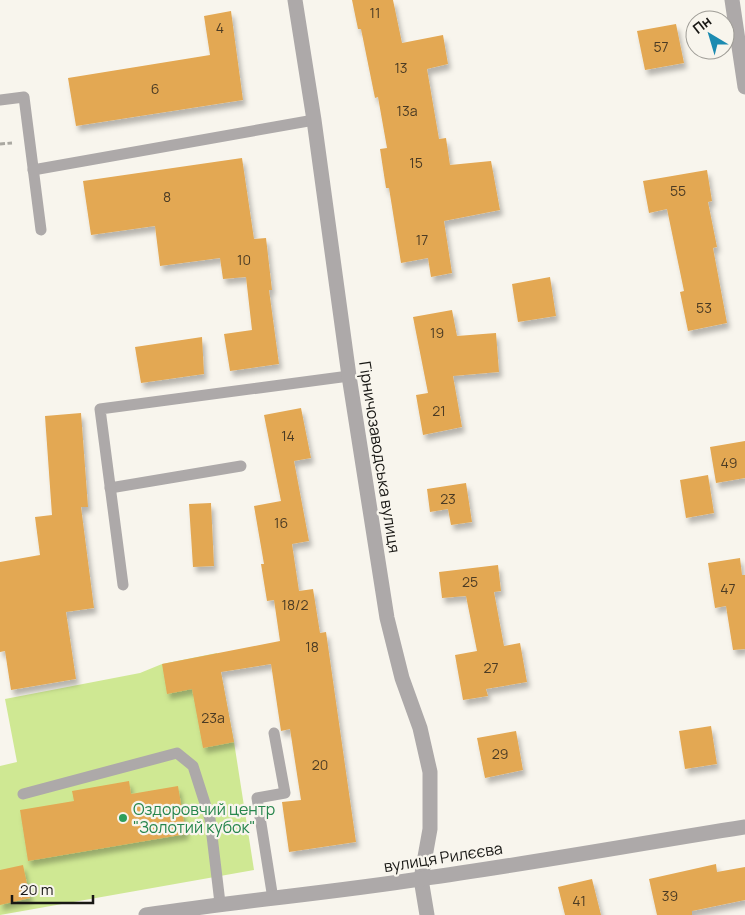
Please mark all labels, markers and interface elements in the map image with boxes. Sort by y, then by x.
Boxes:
house number: 11 [370,3,380,22]
north arrow [685,10,735,60]
text: Пн [688,11,715,38]
house number: 4 [216,18,224,37]
house number: 57 [653,37,669,56]
house number: 13 [394,58,408,77]
house number: 6 [151,79,159,98]
house number: 13а [397,101,417,120]
house number: 15 [409,153,423,172]
house number: 55 [670,181,686,200]
house number: 8 [163,187,171,206]
house number: 17 [416,230,428,249]
house number: 10 [237,250,251,269]
house number: 53 [696,298,712,317]
house number: 19 [430,323,444,342]
street label: Гірничозаводська вулиця [354,359,406,555]
house number: 21 [432,401,446,420]
house number: 14 [281,426,295,445]
house number: 49 [721,453,737,472]
house number: 23 [440,489,456,508]
house number: 16 [274,513,288,532]
house number: 25 [462,572,478,591]
house number: 47 [720,579,736,598]
house number: 18/2 [282,595,309,614]
house number: 18 [305,637,319,656]
house number: 27 [483,658,499,677]
house number: 23а [201,708,225,727]
house number: 29 [492,744,508,763]
house number: 20 [312,755,328,774]
place label: Оздоровчий центр "Золотий кубок" [133,798,275,838]
marker: Оздоровчий центр "Золотий кубок" [117,812,129,824]
street label: вулиця Рилєєва [382,837,504,877]
scale bar [12,872,94,904]
text: 20 m [20,879,53,900]
house number: 39 [662,886,678,905]
house number: 41 [572,891,586,910]

